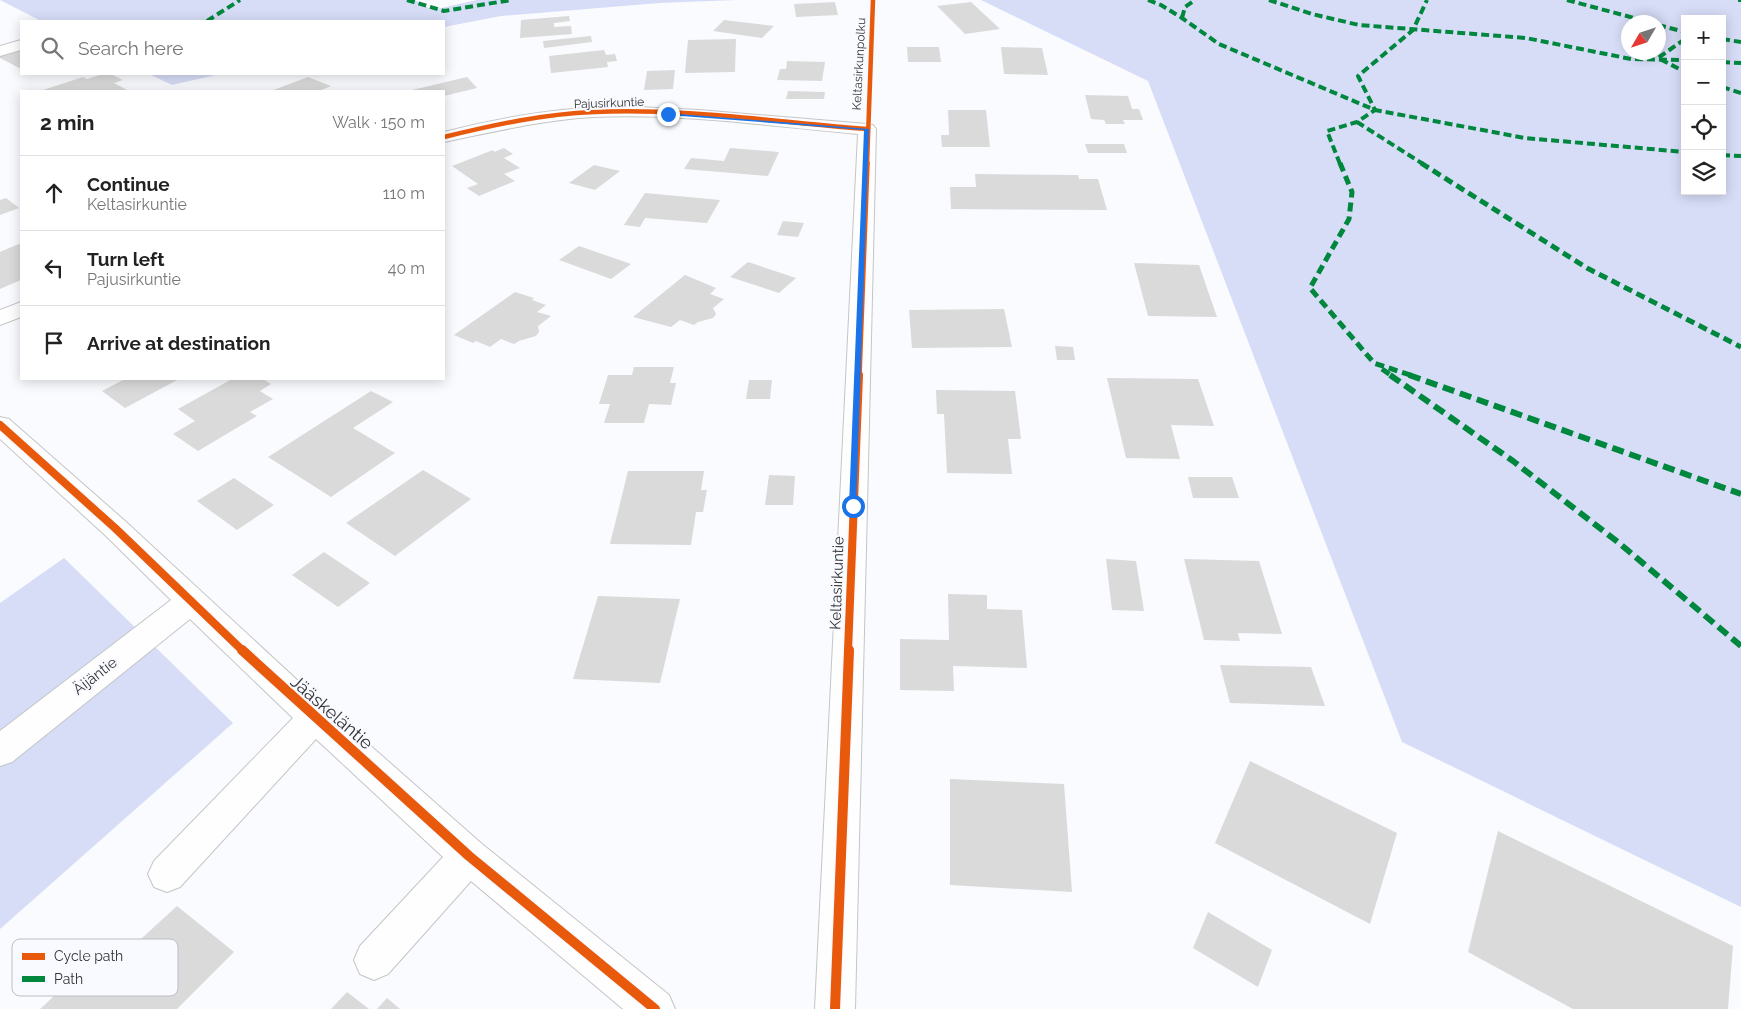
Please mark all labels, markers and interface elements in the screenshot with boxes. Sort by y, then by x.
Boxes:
north arrow [1621,15,1666,60]
map controls [1681,15,1726,195]
button: + [1681,15,1726,60]
street label: Keltasirkunpolku [850,17,868,111]
search box [20,20,445,75]
icon: search [38,34,66,62]
text: Search here [78,37,184,59]
button: − [1681,60,1726,105]
street label: Pajusirkuntie [574,95,644,111]
route end [657,103,680,126]
button: locate [1681,105,1726,150]
text: 2 min [40,110,94,135]
text: Walk · 150 m [332,113,425,132]
button: layers [1681,150,1726,195]
text: Continue [87,173,170,195]
icon: ahead [40,179,68,207]
text: 110 m [383,184,425,203]
text: Keltasirkuntie [87,195,187,214]
text: Turn left [87,248,164,270]
icon: left [40,254,68,282]
text: 40 m [388,259,425,278]
text: Pajusirkuntie [87,270,181,289]
icon: arrive [40,329,68,357]
text: Arrive at destination [87,332,271,354]
route start [842,495,865,518]
street label: Keltasirkuntie [826,536,848,630]
street label: Äijäntie [69,652,121,699]
street label: Jääskeläntie [287,671,378,754]
legend [12,939,178,996]
text: Cycle path [54,948,123,964]
text: Path [54,971,83,987]

